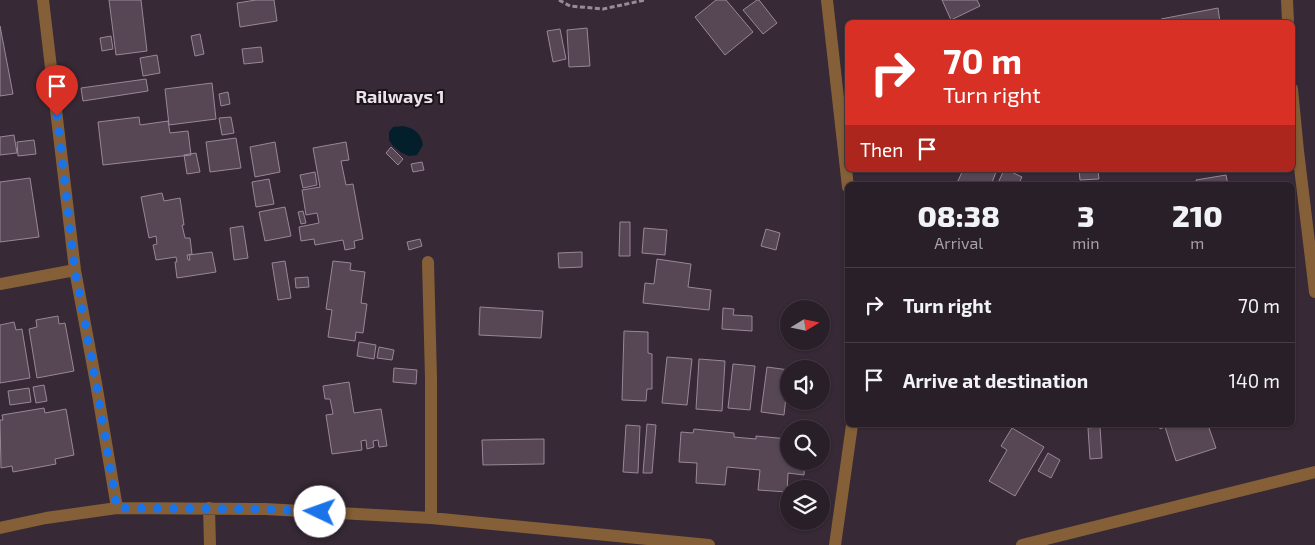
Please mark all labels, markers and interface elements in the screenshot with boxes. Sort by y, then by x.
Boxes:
text: 70 m [943,39,1022,81]
icon: right [860,40,925,105]
pin [36,65,78,116]
icon: arrive [43,72,71,100]
text: Turn right [943,81,1041,107]
district label: Railways 1 [355,85,445,107]
icon: arrive [913,135,941,163]
text: Then [860,138,903,161]
text: 08:38 [917,197,1000,233]
text: 3 [1077,197,1095,233]
text: 210 [1172,197,1223,233]
text: Arrival [934,233,983,252]
text: min [1072,233,1100,252]
text: m [1190,233,1204,252]
icon: right [860,291,888,319]
text: Turn right [903,294,991,317]
text: 70 m [1238,294,1280,317]
north arrow [780,300,830,350]
map controls [780,300,830,530]
button: sound [780,360,830,410]
icon: arrive [860,366,888,394]
text: Arrive at destination [903,369,1088,392]
text: 140 m [1228,369,1280,392]
button: search [780,420,830,470]
button: layers [780,480,830,530]
position arrow [293,485,345,537]

